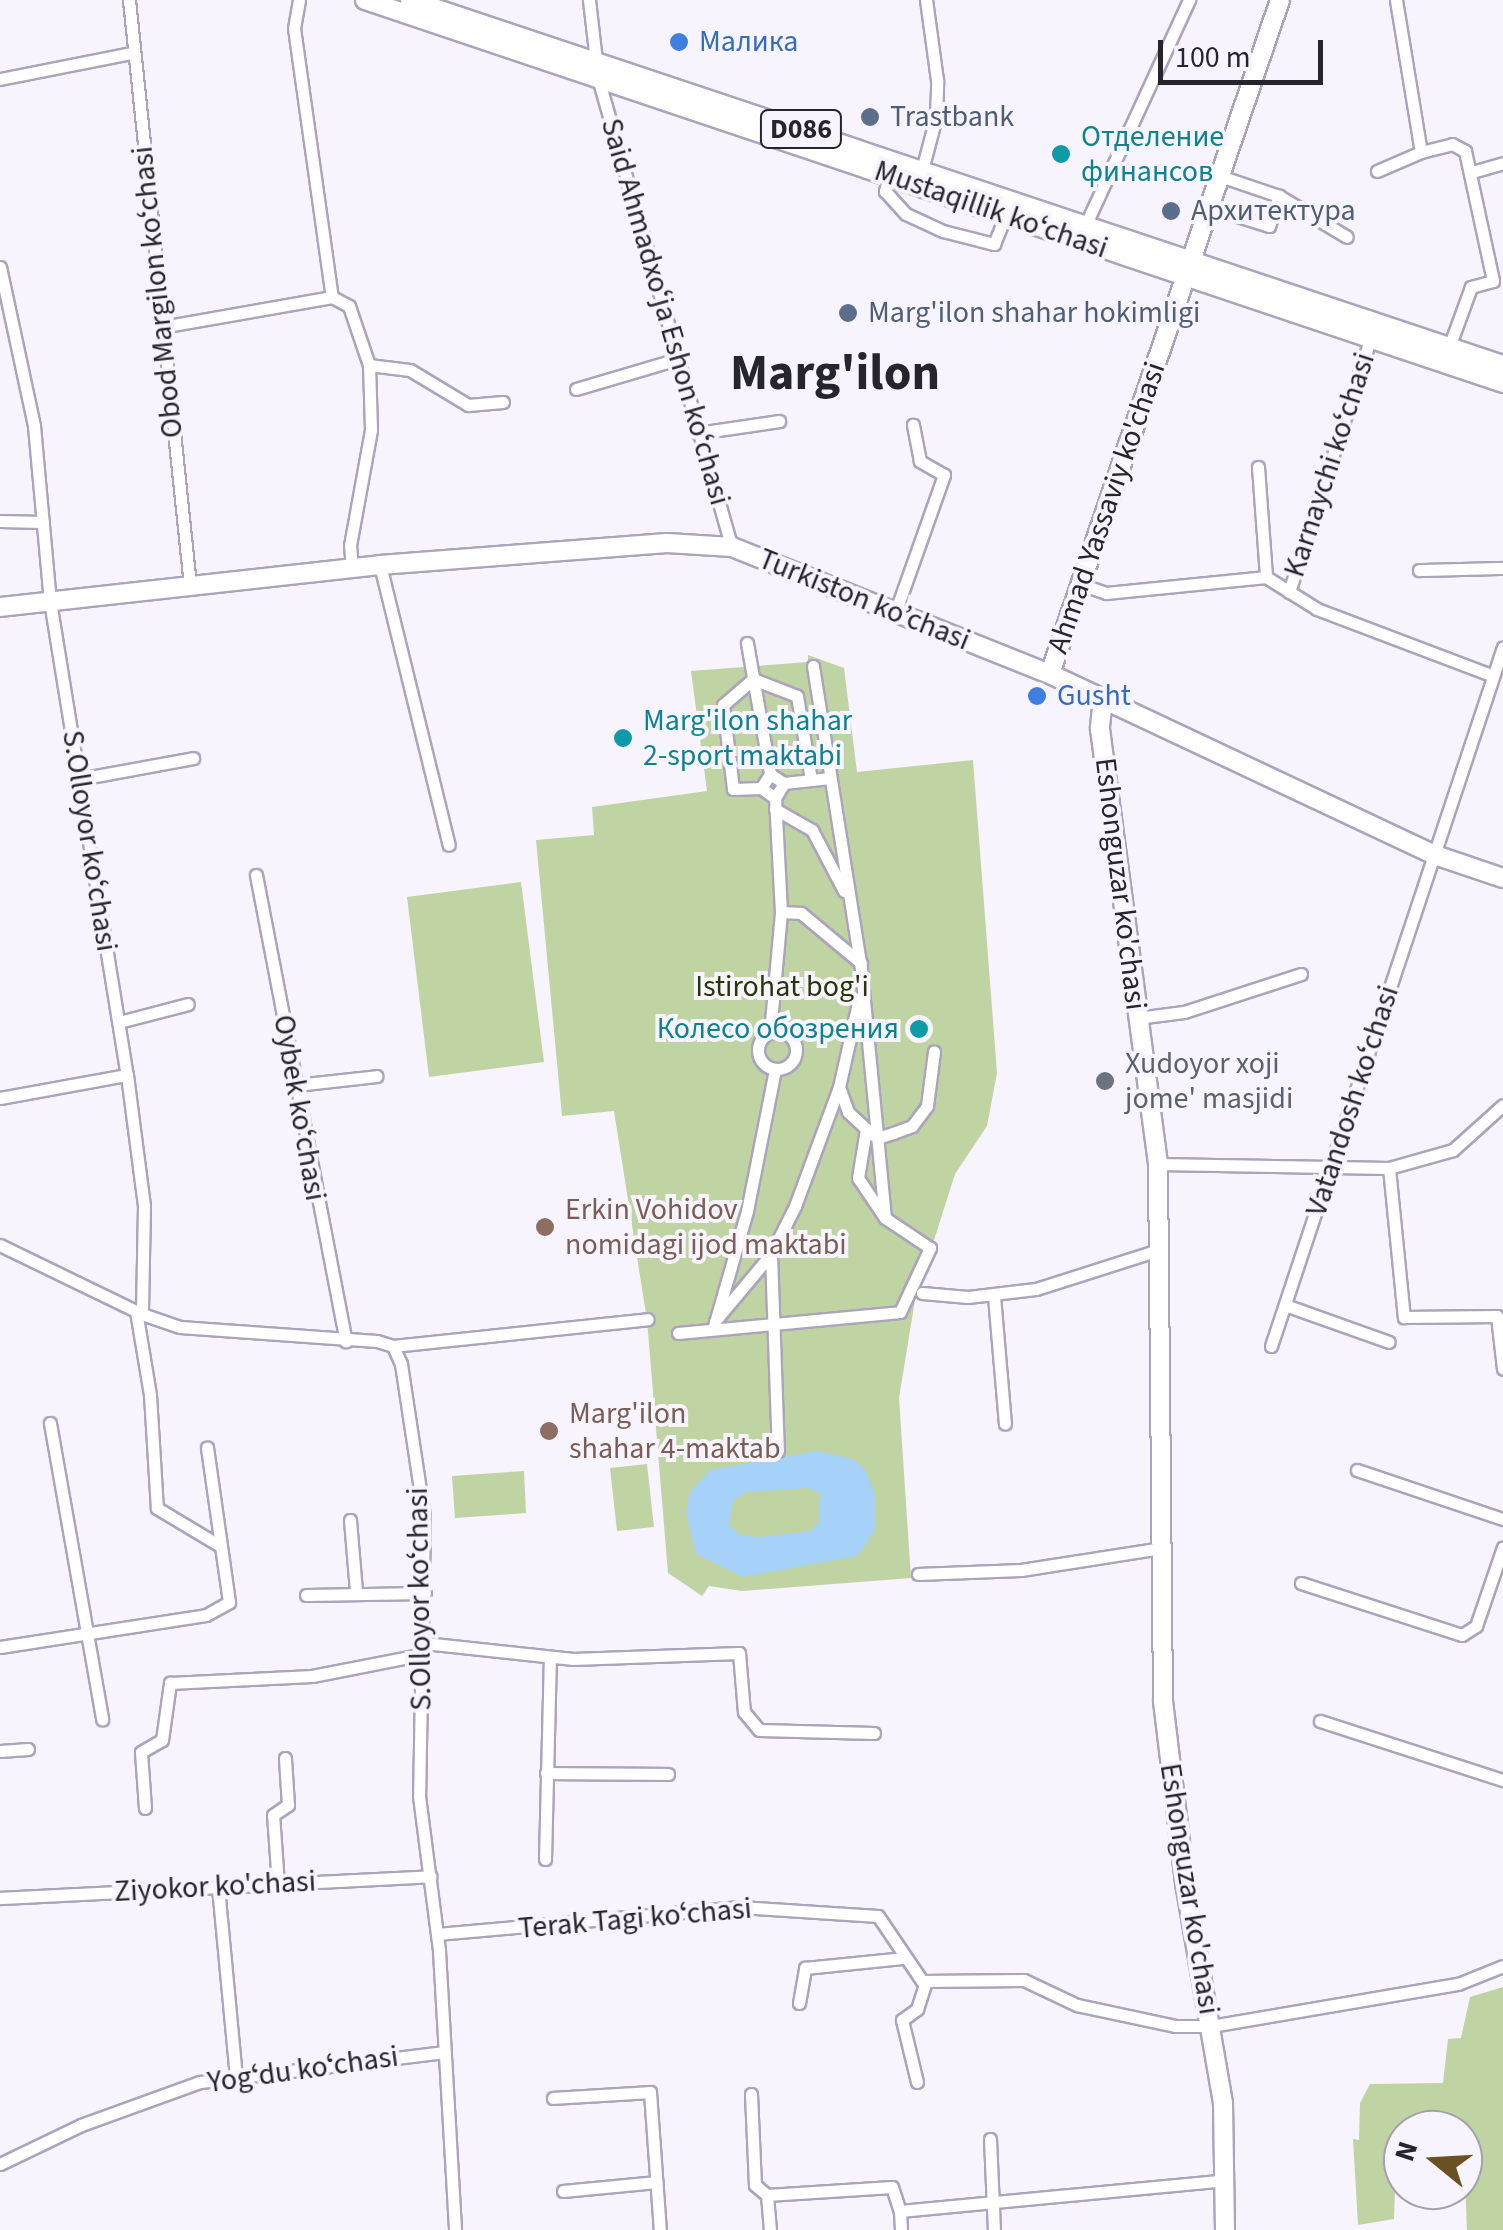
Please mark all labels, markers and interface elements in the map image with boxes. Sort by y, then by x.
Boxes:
scale bar [1163,20,1328,82]
place label: Малика [699,24,798,60]
marker: Малика [668,31,690,53]
text: 100 m [1175,36,1251,79]
place label: Trastbank [890,99,1014,135]
road number: D086 [758,106,844,152]
marker: Trastbank [859,106,881,128]
street label: Said Ahmadxoʻja Eshon koʻchasi [592,114,738,510]
place label: Отделение финансов [1081,119,1224,190]
marker: Отделение финансов [1050,143,1072,165]
street label: Obod Margilon koʻchasi [125,144,191,440]
street label: Mustaqillik koʻchasi [870,153,1112,267]
place label: Архитектура [1191,193,1356,229]
marker: Архитектура [1160,200,1182,222]
place label: Marg'ilon shahar hokimligi [868,295,1200,331]
marker: Marg'ilon shahar hokimligi [837,302,859,324]
district label: Marg'ilon [730,344,940,404]
street label: Karnaychi koʻchasi [1277,348,1383,582]
street label: Ahmad Yassaviy ko'chasi [1040,358,1174,658]
street label: Turkiston ko’chasi [753,541,975,659]
place label: Gusht [1057,678,1131,714]
marker: Gusht [1026,685,1048,707]
place label: Marg'ilon shahar 2-sport maktabi [643,703,852,774]
marker: Marg'ilon shahar 2-sport maktabi [612,727,634,749]
street label: S.Olloyor koʻchasi [54,728,124,954]
street label: Eshonguzar ko'chasi [1087,756,1153,1012]
park label: Istirohat bog'i [695,969,869,1005]
street label: Vatandosh koʻchasi [1299,981,1407,1221]
place label: Колесо обозрения [657,1011,899,1047]
street label: Oybek koʻchasi [265,1012,333,1204]
marker: Колесо обозрения [908,1018,930,1040]
place label: Xudoyor xoji jome' masjidi [1125,1046,1293,1116]
marker: Xudoyor xoji jome' masjidi [1094,1070,1116,1092]
place label: Erkin Vohidov nomidagi ijod maktabi [565,1192,847,1262]
marker: Erkin Vohidov nomidagi ijod maktabi [534,1216,556,1238]
place label: Marg'ilon shahar 4-maktab [569,1396,781,1466]
marker: Marg'ilon shahar 4-maktab [538,1420,560,1442]
street label: S.Olloyor koʻchasi [400,1487,440,1711]
street label: Eshonguzar ko'chasi [1151,1761,1227,2017]
street label: Ziyokor ko'chasi [113,1864,317,1910]
street label: Terak Tagi koʻchasi [517,1891,753,1947]
street label: Yogʻdu koʻchasi [205,2039,401,2101]
north arrow [1383,2110,1483,2210]
text: N [1384,2136,1428,2166]

